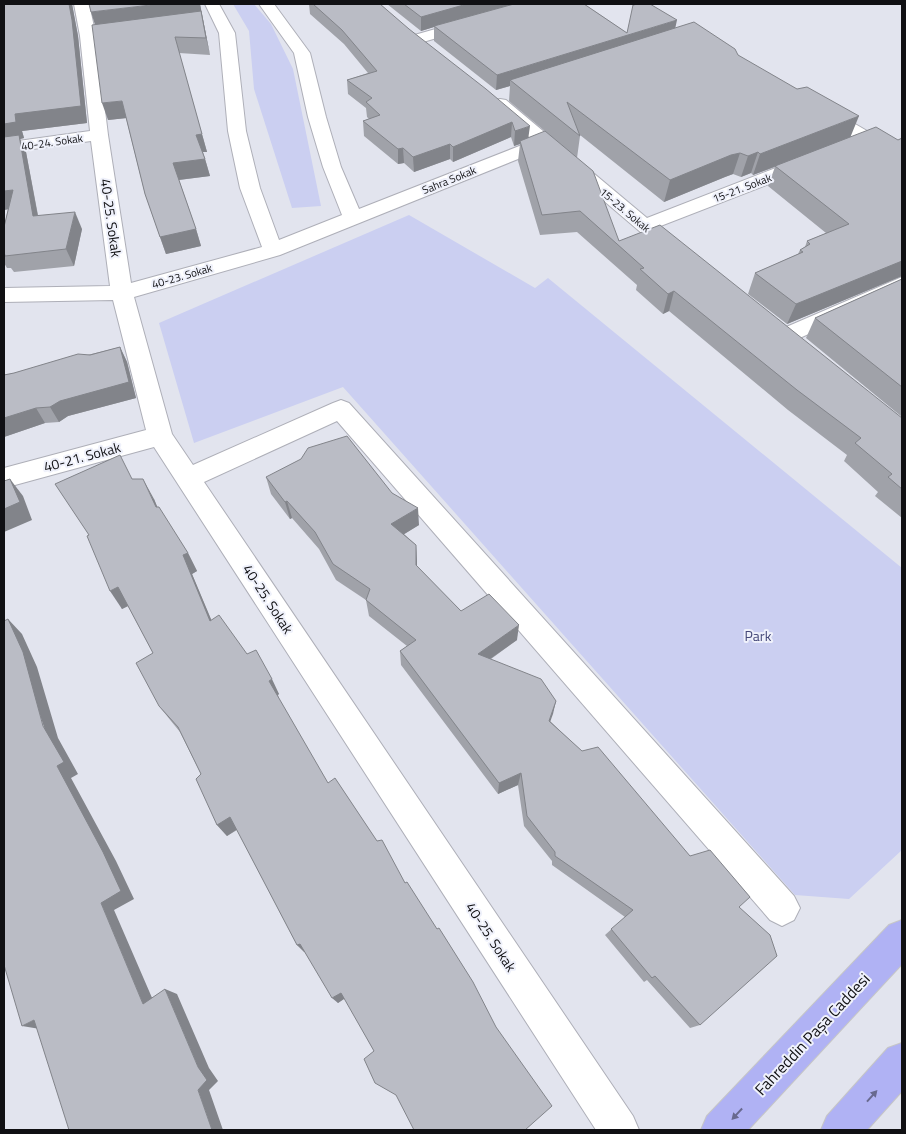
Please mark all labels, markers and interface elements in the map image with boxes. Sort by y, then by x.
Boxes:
street label: 40-24. Sokak [20,130,85,154]
street label: Sahra Sokak [420,162,479,198]
street label: 15-21. Sokak [710,169,775,207]
street label: 40-25. Sokak [96,177,127,259]
street label: 15-23. Sokak [596,184,654,237]
street label: 40-23. Sokak [150,260,215,292]
street label: 40-21. Sokak [41,436,123,477]
street label: 40-25. Sokak [238,560,299,638]
park label: Park [745,625,772,646]
street label: 40-25. Sokak [461,898,522,976]
street label: Fahreddin Paşa Caddesi [749,967,875,1101]
one-way arrow [866,1090,877,1103]
one-way arrow [731,1107,743,1119]

